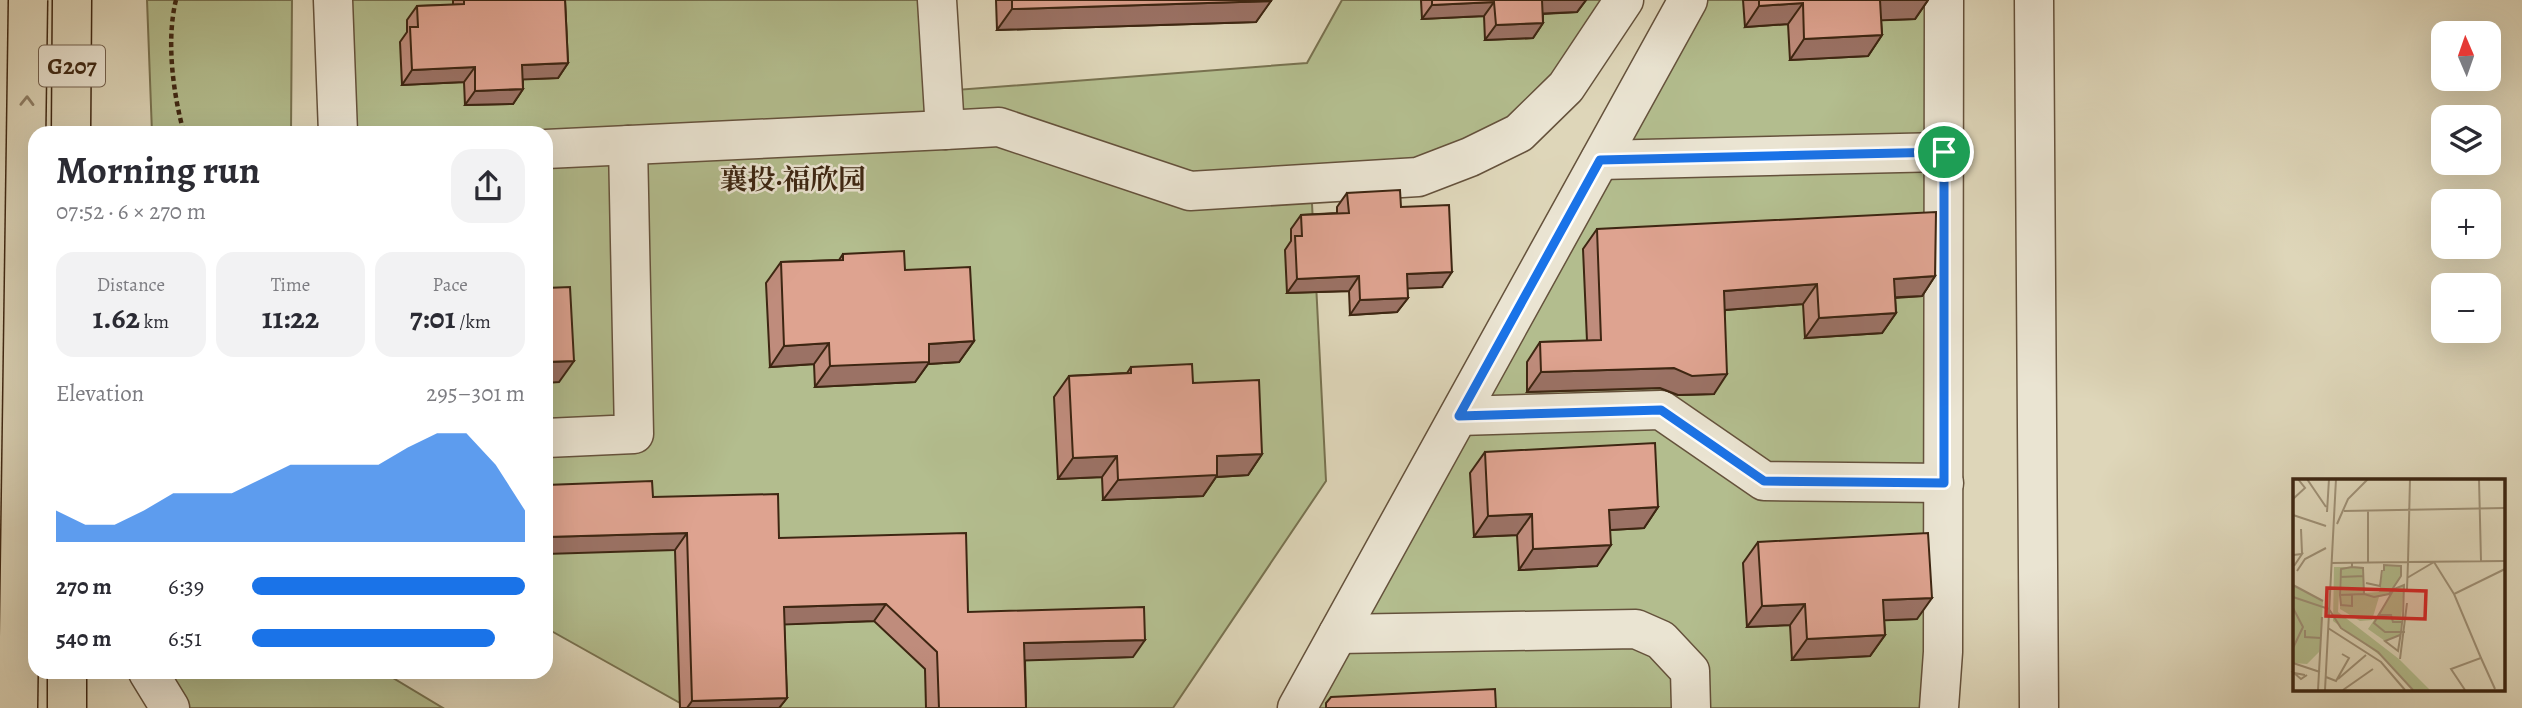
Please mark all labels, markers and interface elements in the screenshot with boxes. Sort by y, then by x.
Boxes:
north arrow [2431,21,2501,91]
map controls [2431,21,2501,343]
road number: G207 [39,46,105,86]
one-way arrow [19,95,34,106]
button: layers [2431,105,2501,175]
pin [1914,122,1974,182]
icon: arrive [1925,133,1963,171]
text: Morning run [56,144,260,196]
button: share [451,149,525,223]
district label: 襄投·福欣园 [720,161,866,199]
button: + [2431,189,2501,259]
text: 07:52 · 6 × 270 m [56,196,206,227]
text: Distance [97,272,165,298]
text: Time [271,272,310,298]
text: Pace [433,272,468,298]
button: − [2431,273,2501,343]
text: 1.62 [93,298,140,338]
text: 11:22 [262,298,319,338]
text: 7:01 [410,298,455,338]
text: km [140,309,169,335]
text: /km [455,309,491,335]
text: Elevation [56,378,144,409]
text: 295–301 m [426,378,525,409]
inset map [2293,479,2504,690]
text: 270 m [56,571,112,602]
text: 6:39 [168,571,204,602]
text: 540 m [56,623,111,654]
text: 6:51 [168,623,202,654]

